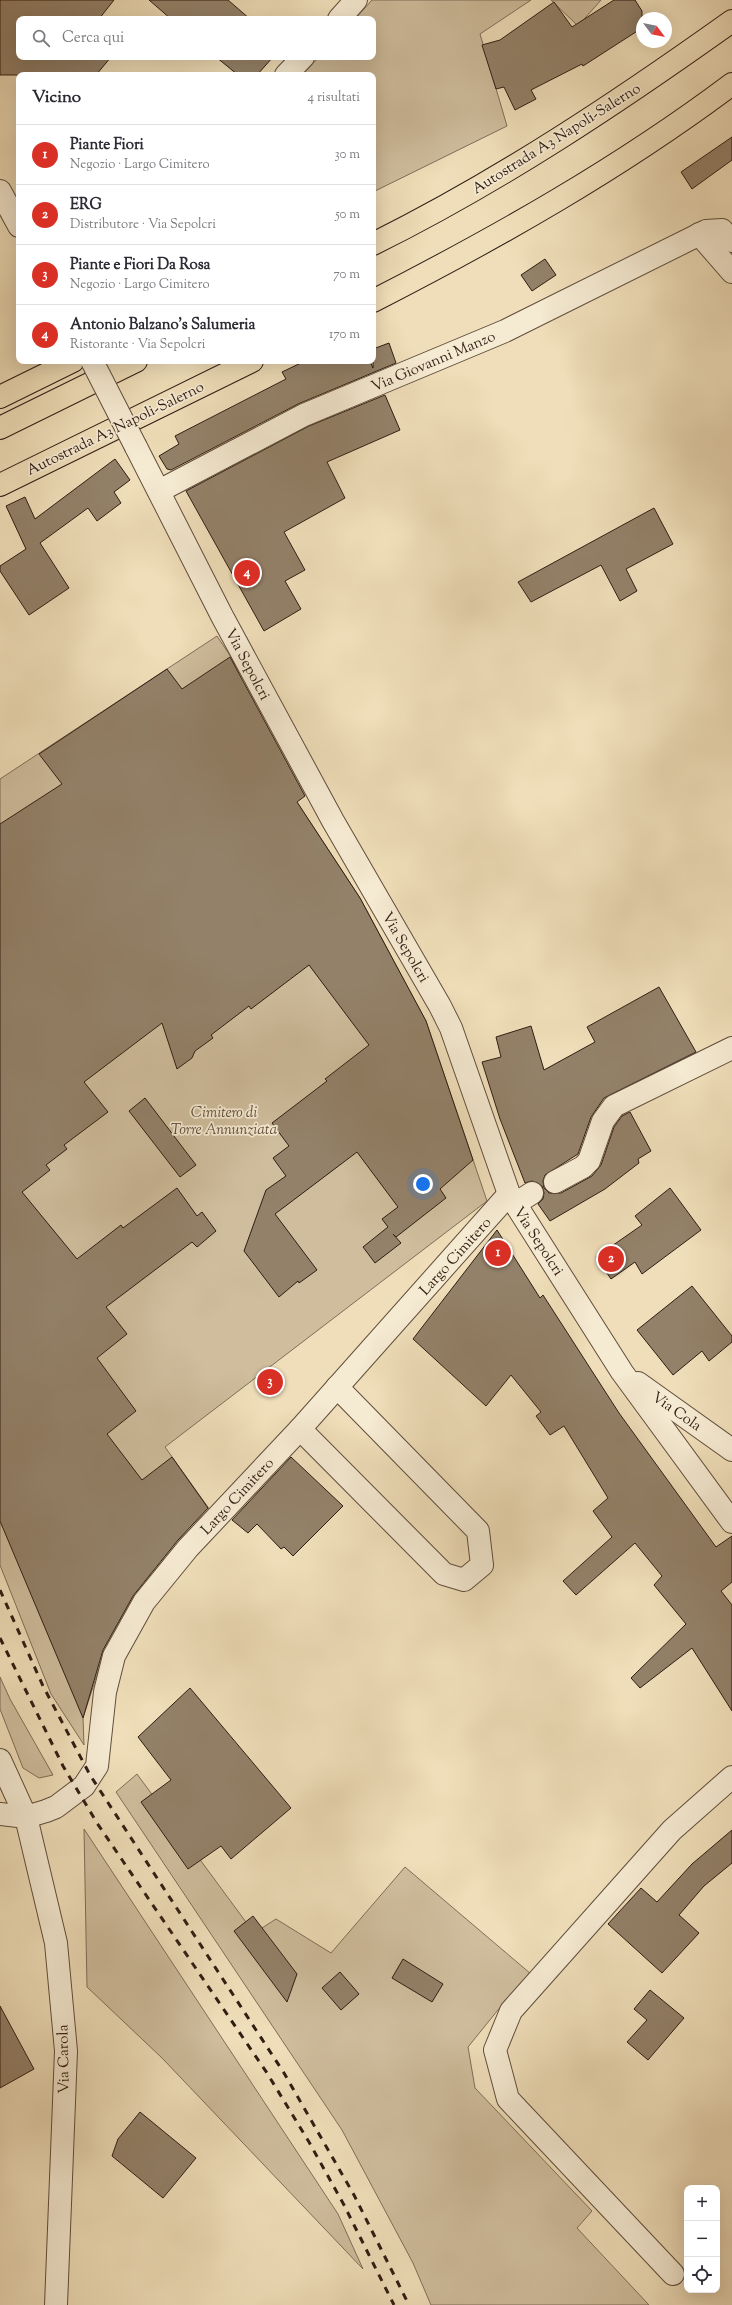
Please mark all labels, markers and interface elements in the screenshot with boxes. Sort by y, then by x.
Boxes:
north arrow [636,12,672,48]
search box [16,16,376,60]
icon: search [30,27,52,49]
text: Cerca qui [62,28,124,49]
street label: Autostrada A3 Napoli-Salerno [469,79,645,200]
text: Vicino [32,86,81,110]
text: 4 risultati [308,89,360,107]
text: Piante Fiori [70,135,144,156]
text: 1 [43,146,47,164]
text: 30 m [334,146,360,164]
text: Negozio · Largo Cimitero [70,156,210,174]
text: ERG [70,195,102,216]
text: 2 [42,206,48,224]
text: 50 m [335,206,360,224]
text: Distributore · Via Sepolcri [70,216,216,234]
text: Piante e Fiori Da Rosa [70,255,211,276]
text: 3 [42,266,48,284]
text: 70 m [333,266,360,284]
text: Negozio · Largo Cimitero [70,276,210,294]
text: Antonio Balzano's Salumeria [70,315,255,336]
text: 4 [42,326,48,344]
text: 170 m [329,326,360,344]
street label: Via Giovanni Manzo [368,327,499,398]
text: Ristorante · Via Sepolcri [70,336,206,354]
street label: Autostrada A3 Napoli-Salerno [23,377,208,482]
pin: 4 [234,558,260,588]
street label: Via Sepolcri [219,625,274,704]
street label: Via Sepolcri [376,908,433,987]
park label: Cimitero di Torre Annunziata [171,1103,277,1141]
your location [413,1174,433,1194]
street label: Via Sepolcri [508,1203,568,1280]
street label: Largo Cimitero [415,1213,497,1301]
pin: 1 [485,1238,511,1268]
pin: 2 [598,1244,624,1274]
pin: 3 [257,1367,283,1397]
street label: Via Cola [647,1387,705,1437]
street label: Largo Cimitero [197,1454,279,1540]
street label: Via Carola [53,2024,76,2094]
map controls [684,2185,720,2293]
button: + [684,2185,720,2221]
button: − [684,2221,720,2257]
button: locate [684,2257,720,2293]

